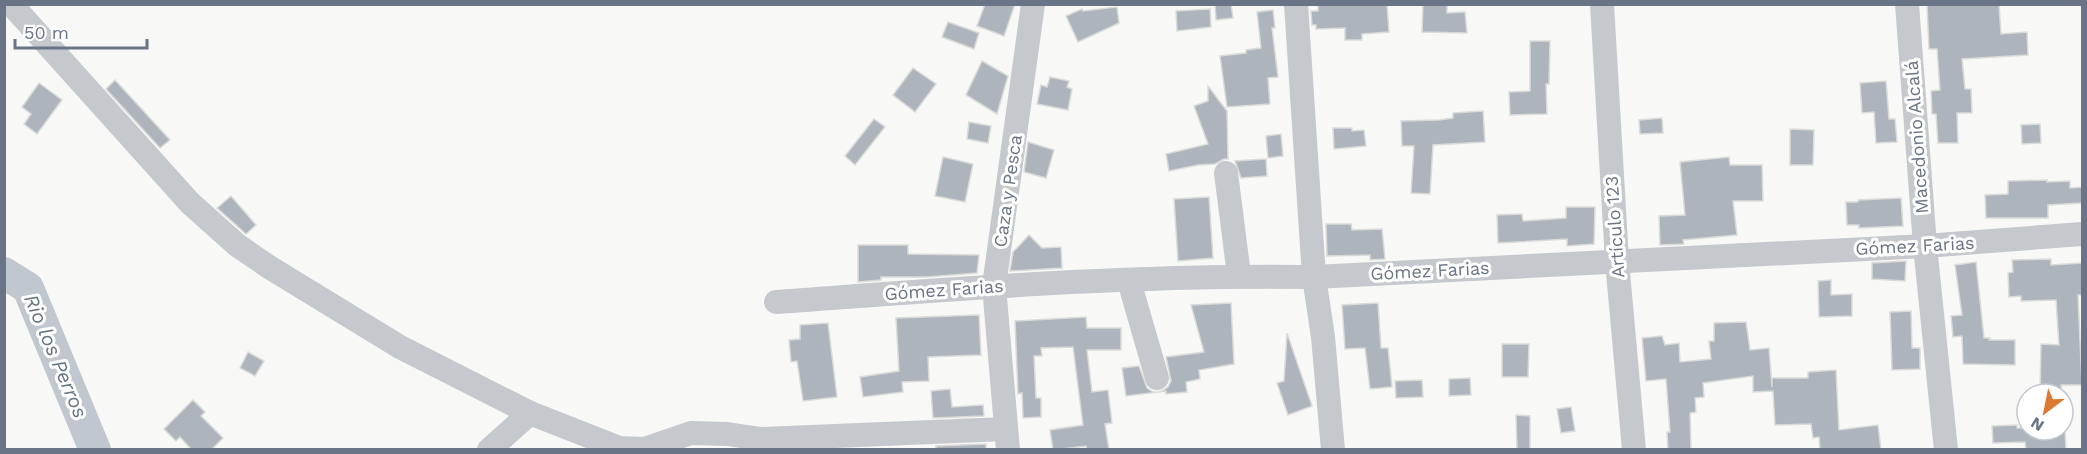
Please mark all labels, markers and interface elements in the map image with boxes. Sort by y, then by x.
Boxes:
scale bar [15,12,147,50]
text: 50 m [24,22,69,43]
street label: Macedonio Alcalá [1901,60,1932,214]
street label: Caza y Pesca [989,133,1026,249]
street label: Artículo 123 [1600,175,1629,279]
street label: Gómez Farias [1855,232,1975,259]
street label: Gómez Farias [1370,257,1490,284]
street label: Gómez Farias [884,275,1004,304]
water label: Rio los Perros [19,291,93,421]
north arrow [2015,382,2075,442]
text: N [2027,413,2047,435]

